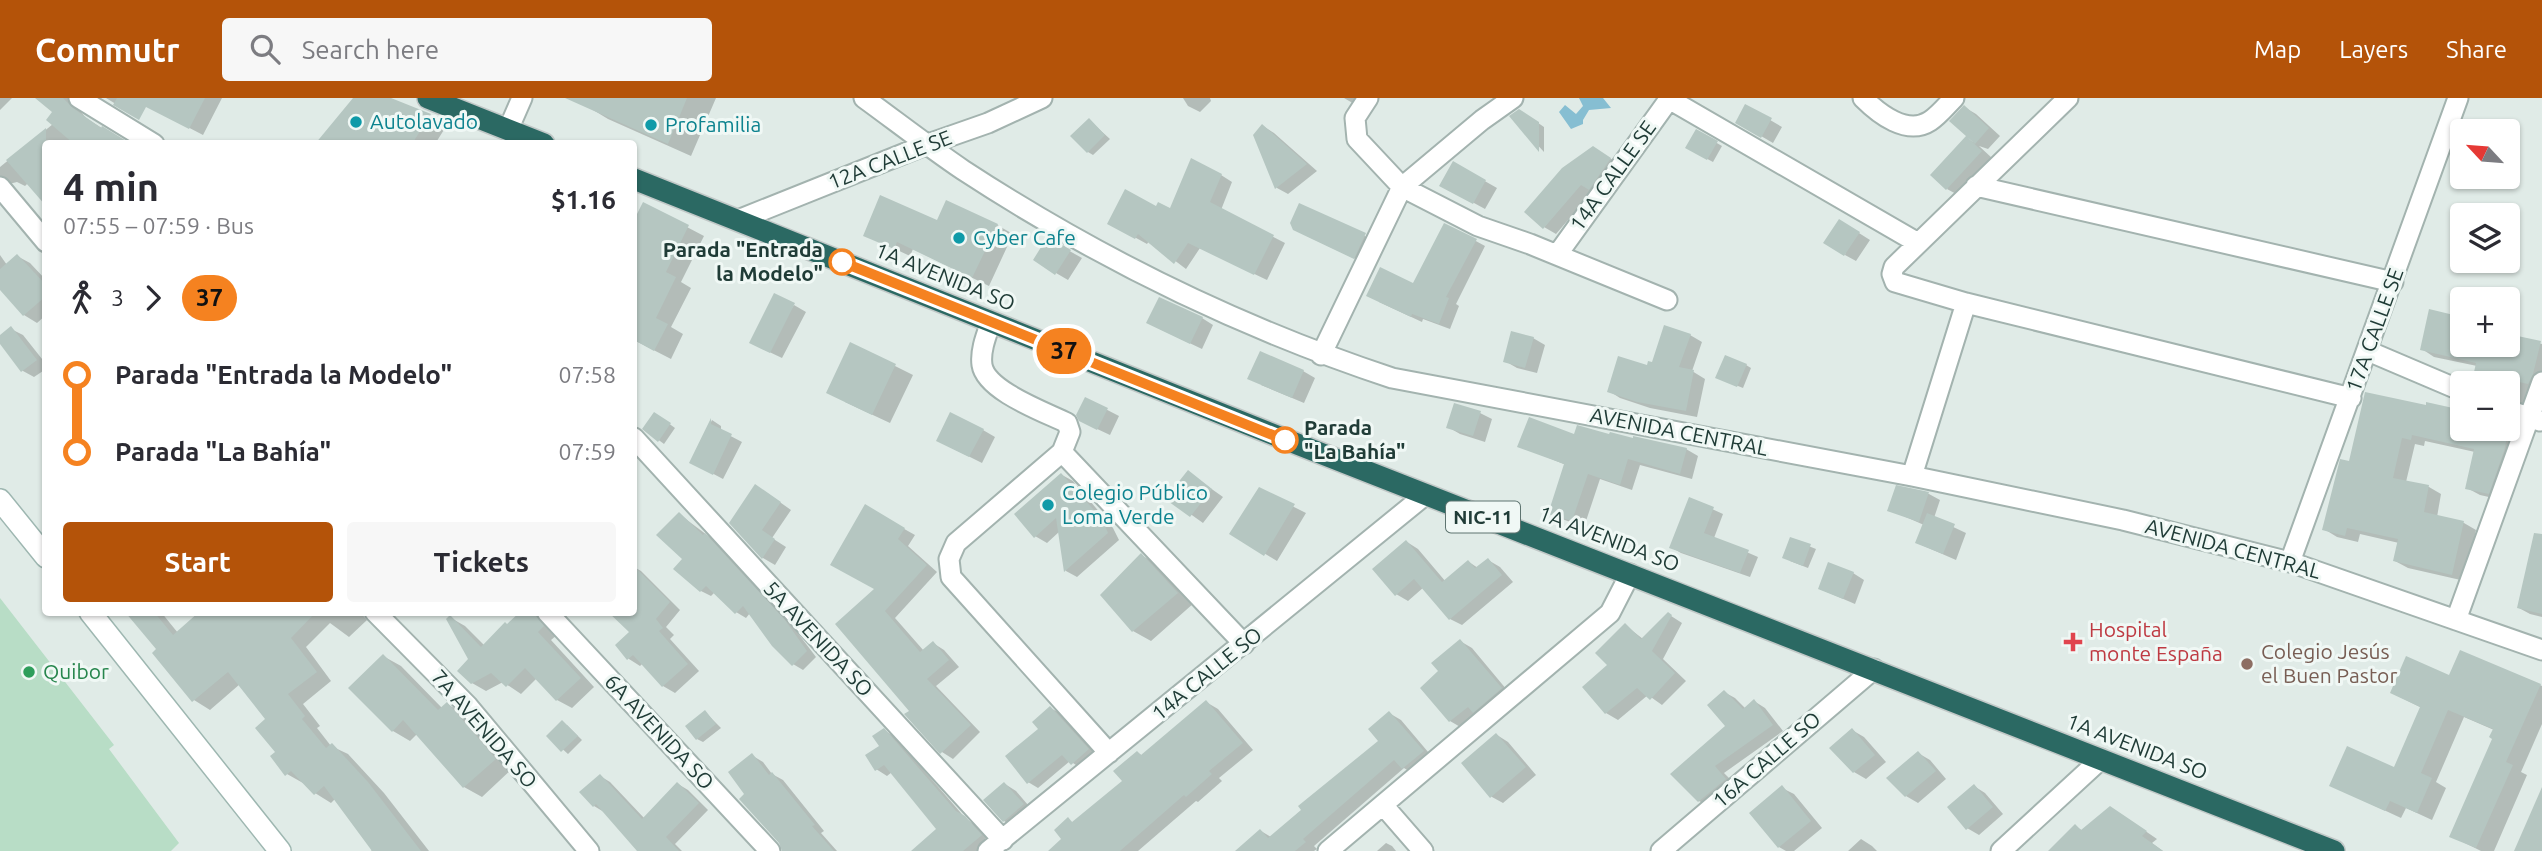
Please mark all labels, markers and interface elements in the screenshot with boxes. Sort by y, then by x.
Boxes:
search box [222,18,712,81]
icon: search [246,30,284,68]
text: Commutr [35,31,180,68]
text: Search here [302,35,439,64]
text: Map [2254,36,2301,63]
text: Layers [2339,36,2408,63]
text: Share [2446,36,2507,63]
place label: Autolavado [370,109,478,133]
place label: Profamilia [665,112,761,136]
marker: Autolavado [348,114,364,130]
street label: 14A CALLE SE [1564,116,1660,235]
marker: Profamilia [643,117,659,133]
north arrow [2450,119,2520,189]
map controls [2450,119,2520,441]
street label: 12A CALLE SE [825,125,955,194]
text: 4 min [63,166,159,208]
text: $1.16 [551,185,616,214]
button: layers [2450,203,2520,273]
text: 07:55 – 07:59 · Bus [63,213,254,238]
place label: Cyber Cafe [973,225,1076,249]
marker: Cyber Cafe [951,230,967,246]
place label: Parada "Entrada la Modelo" [663,237,823,285]
street label: 1A AVENIDA SO [872,237,1019,315]
marker: Parada "Entrada la Modelo" [829,249,855,275]
street label: 17A CALLE SE [2341,265,2408,395]
icon: walk [63,279,101,317]
icon: forward [134,279,172,317]
text: 37 [196,284,223,311]
text: 3 [111,285,124,310]
button: + [2450,287,2520,357]
line badge: 37 [1032,328,1096,374]
text: 37 [1050,337,1078,364]
text: Parada "Entrada la Modelo" [115,360,452,389]
text: 07:58 [558,362,616,387]
button: − [2450,371,2520,441]
street label: AVENIDA CENTRAL [1588,402,1770,460]
place label: Parada "La Bahía" [1304,415,1406,463]
marker: Parada "La Bahía" [1272,427,1298,453]
text: Parada "La Bahía" [115,437,331,466]
text: 07:59 [558,439,616,464]
place label: Colegio Público Loma Verde [1062,480,1208,528]
marker: Colegio Público Loma Verde [1040,497,1056,513]
street label: 1A AVENIDA SO [1536,500,1683,576]
road number: NIC-11 [1446,502,1520,532]
street label: AVENIDA CENTRAL [2143,513,2324,583]
button: Start [63,522,333,602]
button: Tickets [347,522,616,602]
street label: 5A AVENIDA SO [759,576,878,701]
place label: Hospital monte España [2089,617,2223,665]
street label: 14A CALLE SO [1147,622,1266,725]
marker: Hospital monte España [2063,632,2083,652]
place label: Colegio Jesús el Buen Pastor [2261,639,2397,687]
marker: Colegio Jesús el Buen Pastor [2239,656,2255,672]
place label: Quibor [43,659,109,683]
marker: Quibor [21,664,37,680]
street label: 7A AVENIDA SO [427,664,543,792]
street label: 6A AVENIDA SO [600,669,719,794]
street label: 16A CALLE SO [1708,706,1825,812]
street label: 1A AVENIDA SO [2064,708,2211,784]

